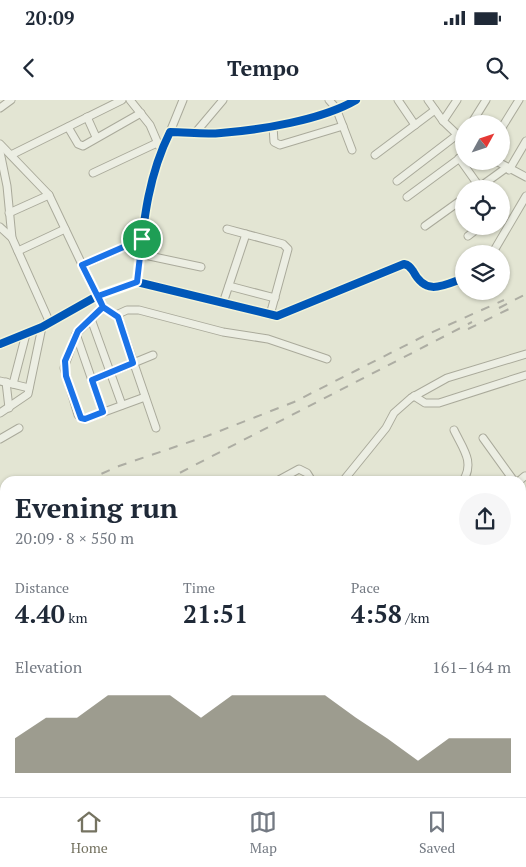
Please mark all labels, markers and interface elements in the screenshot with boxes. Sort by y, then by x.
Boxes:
text: 20:09 [25,5,74,30]
text: Tempo [227,53,299,82]
icon: back [15,54,43,82]
icon: search [483,54,511,82]
north arrow [455,115,510,170]
map controls [455,115,510,300]
button: locate [455,180,510,235]
pin [121,218,163,260]
icon: arrive [128,225,156,253]
button: layers [455,245,510,300]
text: Evening run [15,489,178,526]
button: share [459,493,511,545]
text: 20:09 · 8 × 550 m [15,527,134,549]
text: Distance [15,578,69,597]
text: Time [183,578,215,597]
text: Pace [351,578,380,597]
text: 4.40 [15,597,65,630]
text: 21:51 [183,597,248,630]
text: 4:58 [351,597,402,630]
text: km [65,608,88,627]
text: /km [402,608,429,627]
text: Elevation [15,656,82,678]
text: 161–164 m [432,656,511,678]
tab: Home [71,808,108,857]
tab: Map [249,808,277,857]
tab: Saved [419,808,455,857]

